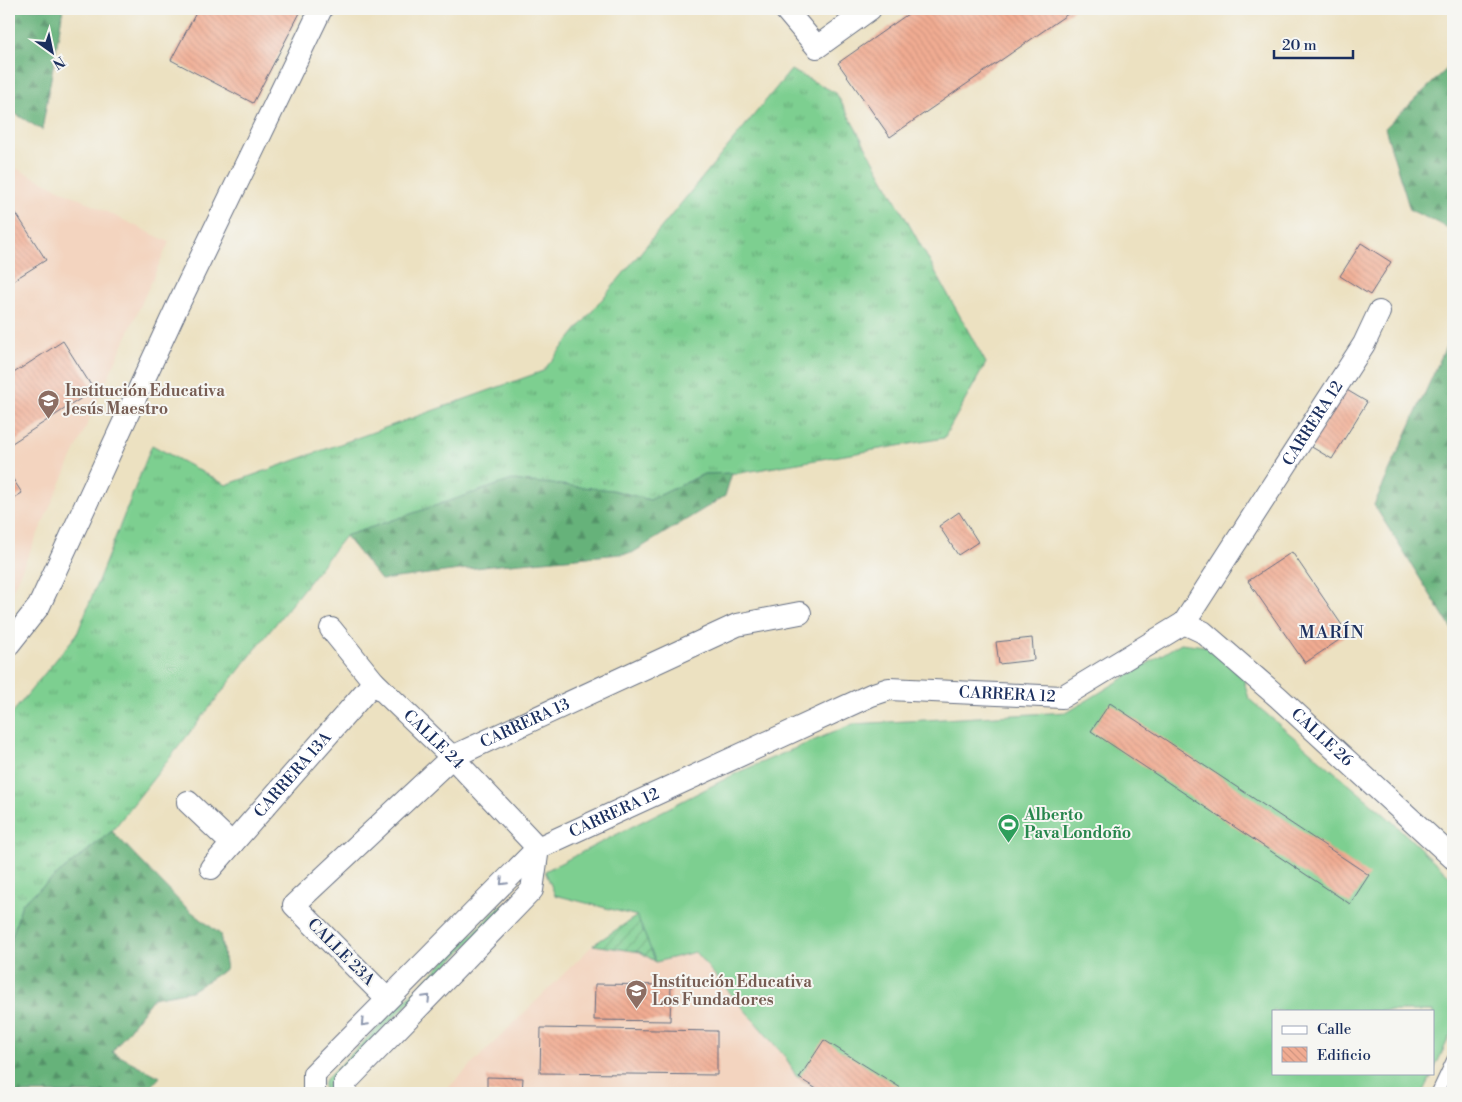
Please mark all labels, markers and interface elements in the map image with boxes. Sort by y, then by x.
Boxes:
north arrow [28,28,78,78]
scale bar [1274,28,1353,60]
text: 20 m [1282,36,1317,55]
text: N [49,51,68,73]
street label: CARRERA 12 [1278,377,1347,470]
place label: Institución Educativa Jesús Maestro [63,381,225,419]
school or university icon: Institución Educativa Jesús Maestro [37,388,61,419]
district label: MARÍN [1299,621,1365,644]
street label: CARRERA 12 [958,682,1056,707]
street label: CARRERA 13 [477,694,573,753]
street label: CALLE 26 [1287,704,1357,771]
street label: CALLE 24 [399,706,468,774]
street label: CARRERA 13A [250,727,336,822]
street label: CARRERA 12 [566,784,662,842]
place label: Alberto Pava Londoño [1023,805,1131,843]
sports icon: Alberto Pava Londoño [996,812,1020,843]
one-way arrow [500,876,509,885]
street label: CALLE 23A [303,914,380,991]
place label: Institución Educativa Los Fundadores [652,972,812,1010]
school or university icon: Institución Educativa Los Fundadores [624,979,648,1010]
one-way arrow [422,994,431,1003]
legend [1272,1010,1434,1074]
one-way arrow [361,1017,370,1026]
text: Calle [1317,1020,1351,1039]
text: Edificio [1317,1046,1371,1065]

